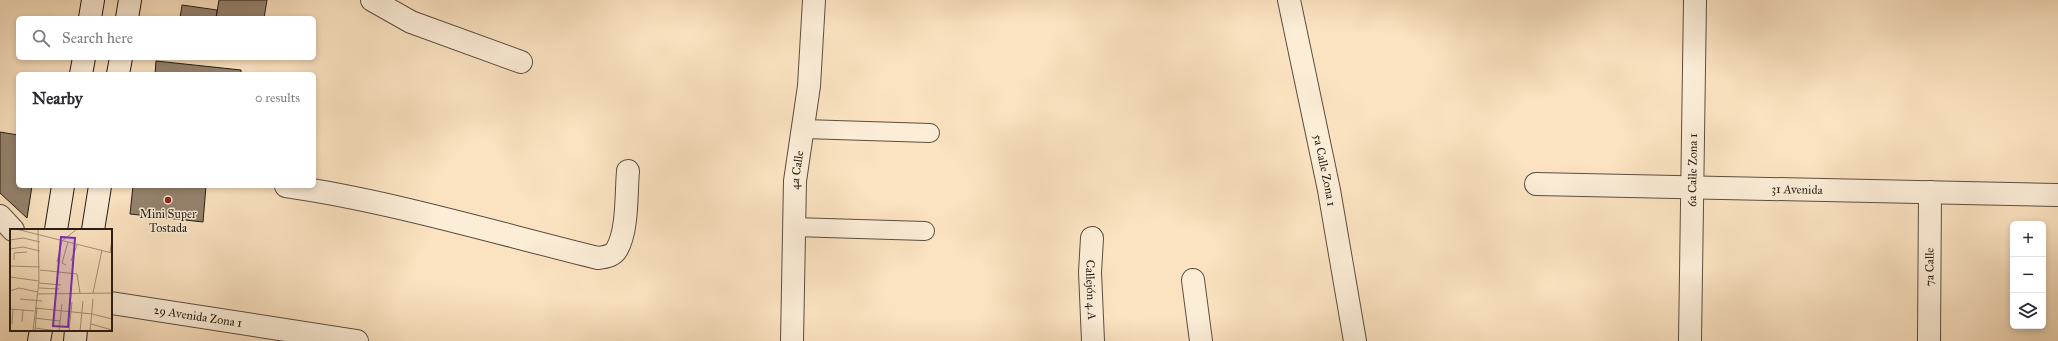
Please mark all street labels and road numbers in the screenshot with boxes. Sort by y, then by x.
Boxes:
street label: 5a Calle Zona 1 [1310,133,1339,208]
street label: 6a Calle Zona 1 [1685,133,1700,207]
street label: 4a Calle [788,150,806,190]
street label: 31 Avenida [1771,182,1824,197]
street label: 7a Calle [1922,248,1937,286]
street label: Callejón 4 A [1083,259,1099,320]
street label: 29 Avenida Zona 1 [153,303,243,330]

